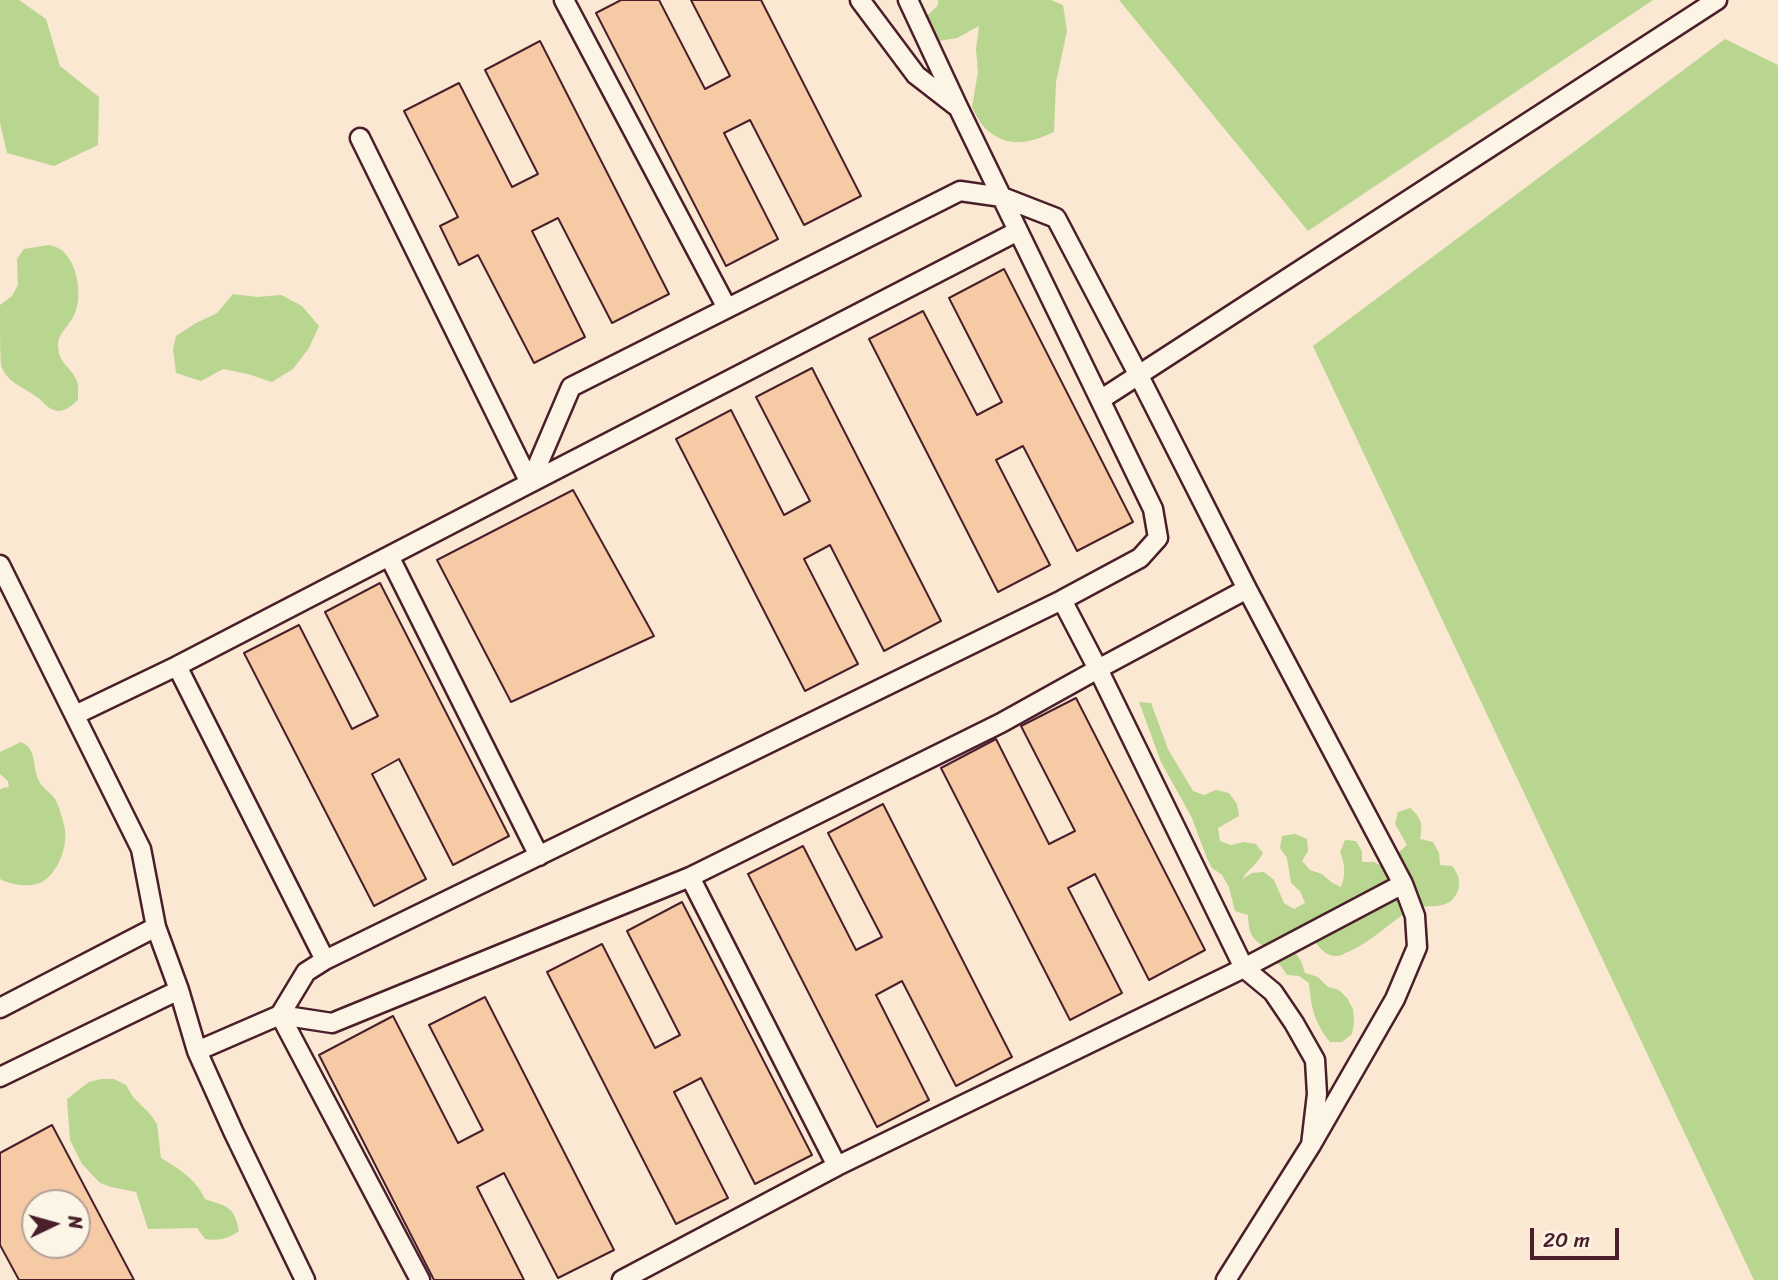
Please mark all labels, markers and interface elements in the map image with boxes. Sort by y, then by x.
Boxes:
north arrow [21,1189,91,1259]
text: N [58,1214,92,1230]
scale bar [1533,1214,1622,1258]
text: 20 m [1543,1221,1590,1259]

